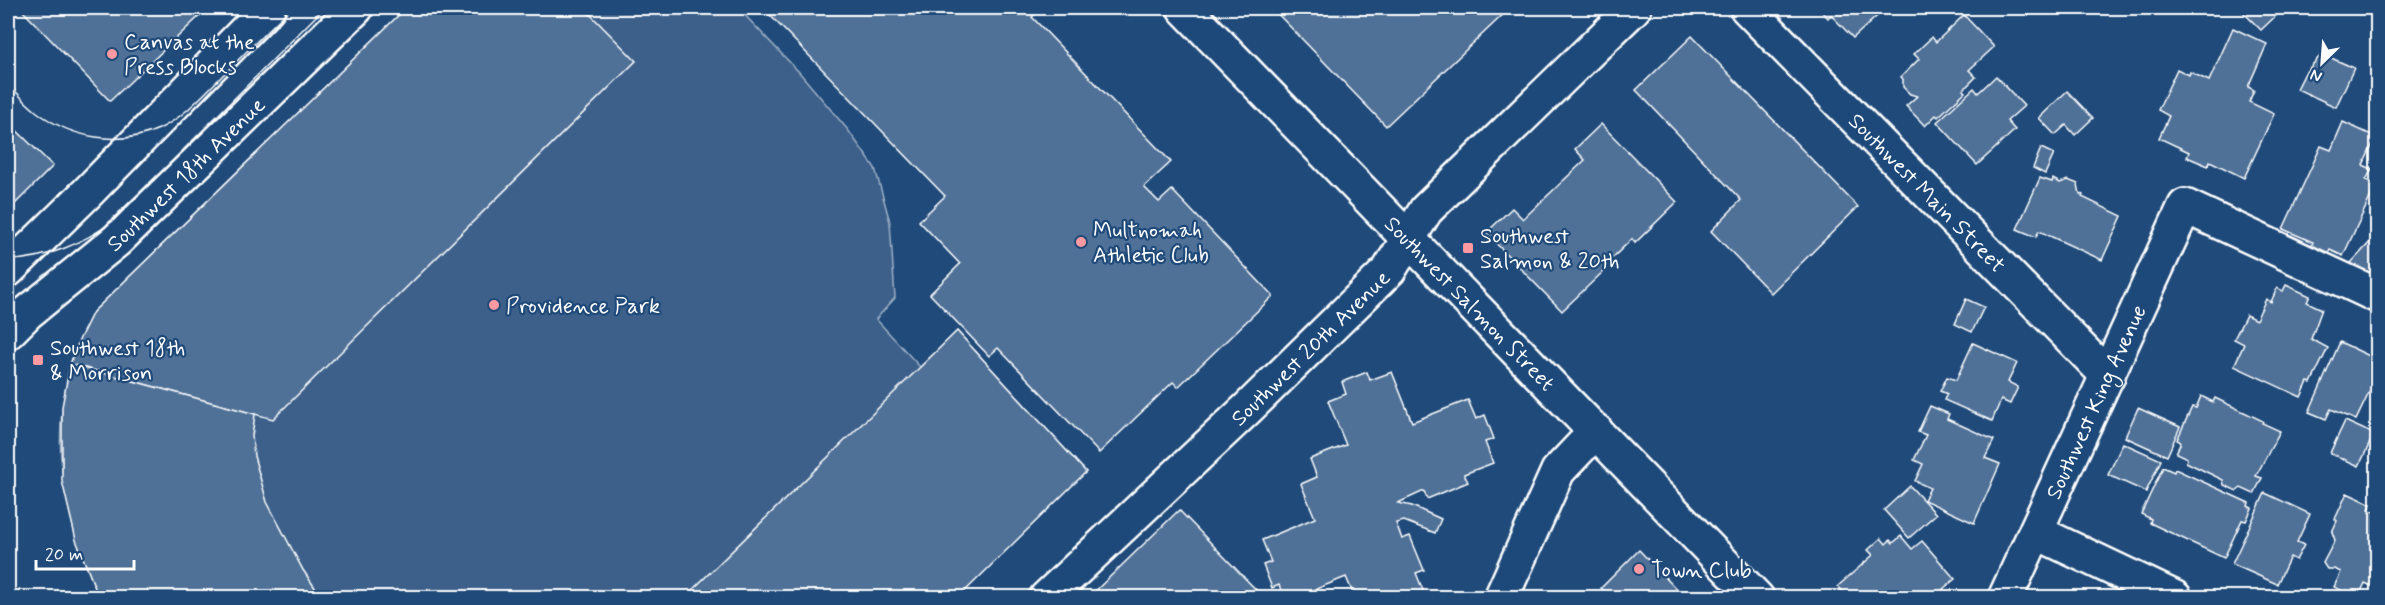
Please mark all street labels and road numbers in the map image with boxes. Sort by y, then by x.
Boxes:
street label: Southwest 18th Avenue [102,92,272,259]
street label: Southwest Main Street [1842,108,2011,280]
street label: Southwest Salmon Street [1378,211,1560,398]
street label: Southwest 20th Avenue [1226,265,1397,433]
street label: Southwest King Avenue [2040,301,2154,504]

